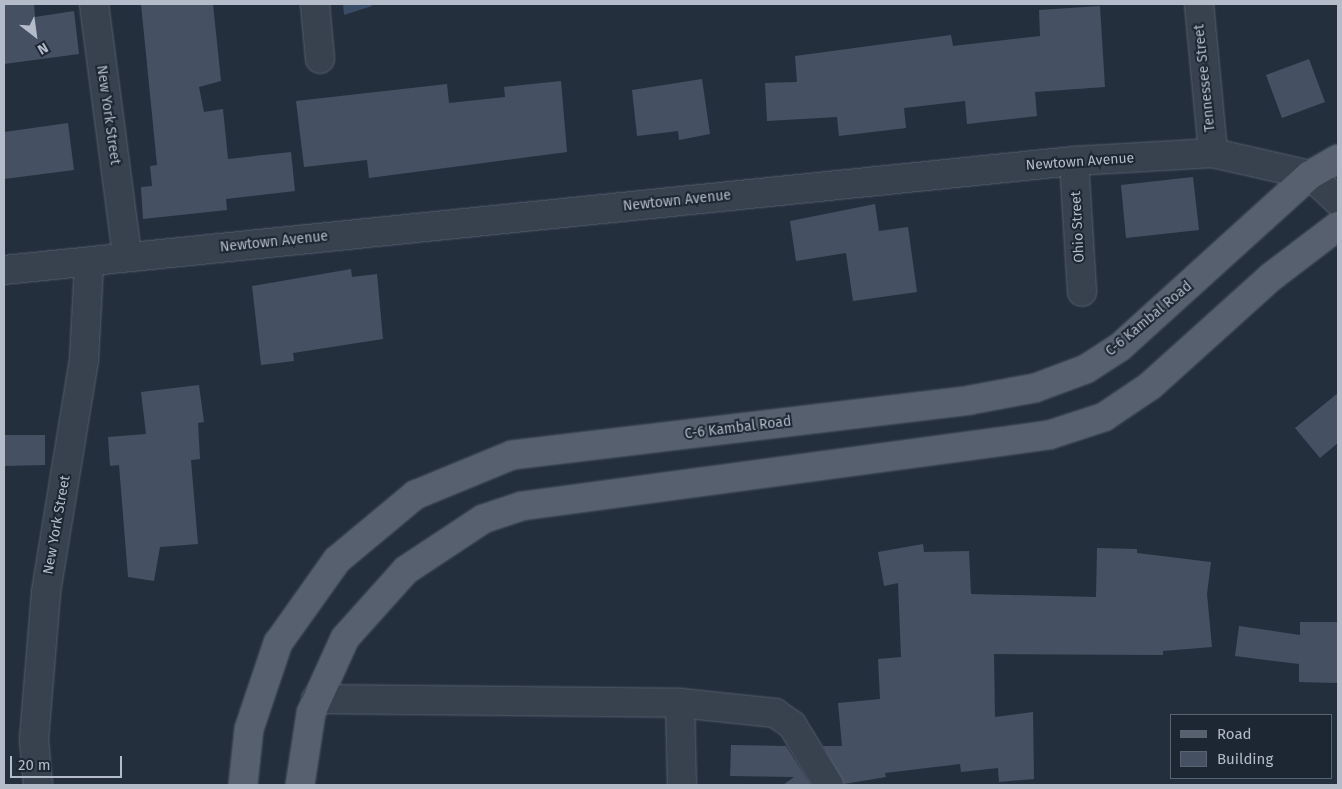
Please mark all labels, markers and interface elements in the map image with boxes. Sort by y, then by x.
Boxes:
north arrow [10,10,60,60]
street label: Tennessee Street [1191,23,1219,133]
text: N [34,39,51,58]
street label: New York Street [93,64,123,166]
street label: Newtown Avenue [1025,150,1135,174]
street label: Newtown Avenue [622,187,732,215]
street label: Ohio Street [1068,191,1088,263]
street label: Newtown Avenue [219,228,329,256]
street label: C-6 Kambal Road [1102,278,1196,360]
street label: C-6 Kambal Road [684,413,792,443]
street label: New York Street [40,474,74,576]
legend [1170,714,1332,779]
text: Road [1217,725,1252,743]
scale bar [12,746,125,778]
text: Building [1217,750,1273,768]
text: 20 m [18,756,51,774]

